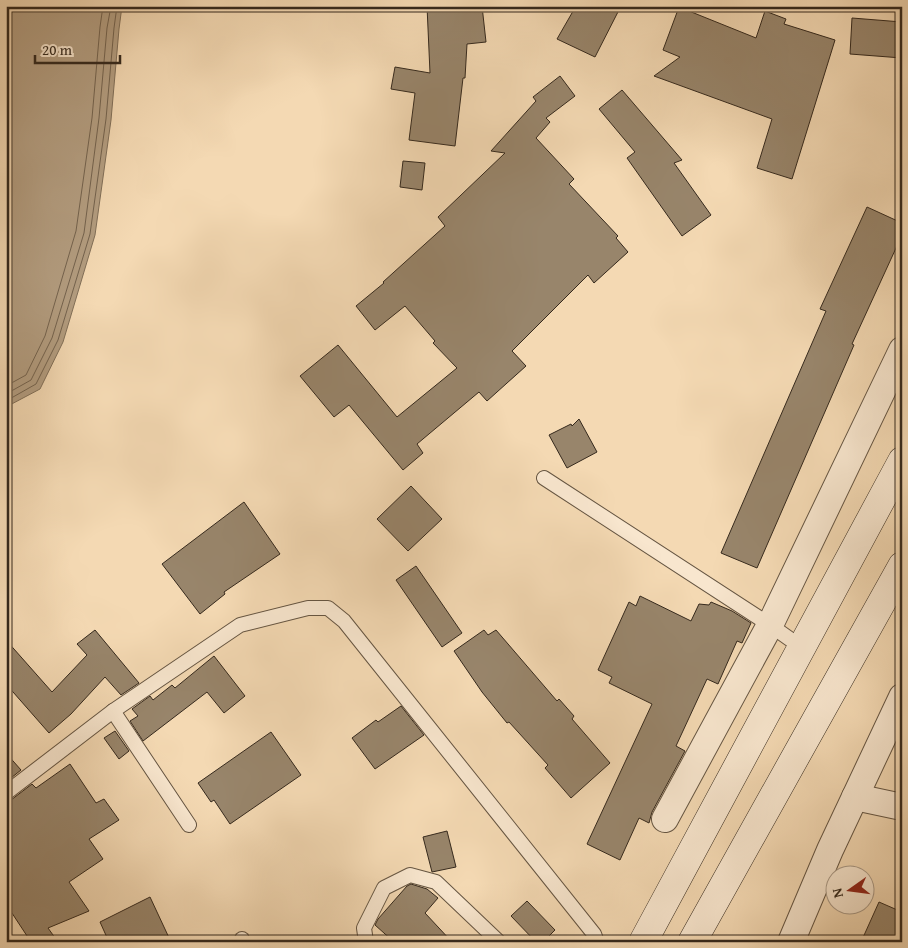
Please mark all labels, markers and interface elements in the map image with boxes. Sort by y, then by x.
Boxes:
scale bar [35,32,120,64]
text: 20 m [42,39,73,60]
north arrow [826,866,876,916]
text: N [826,886,848,900]

